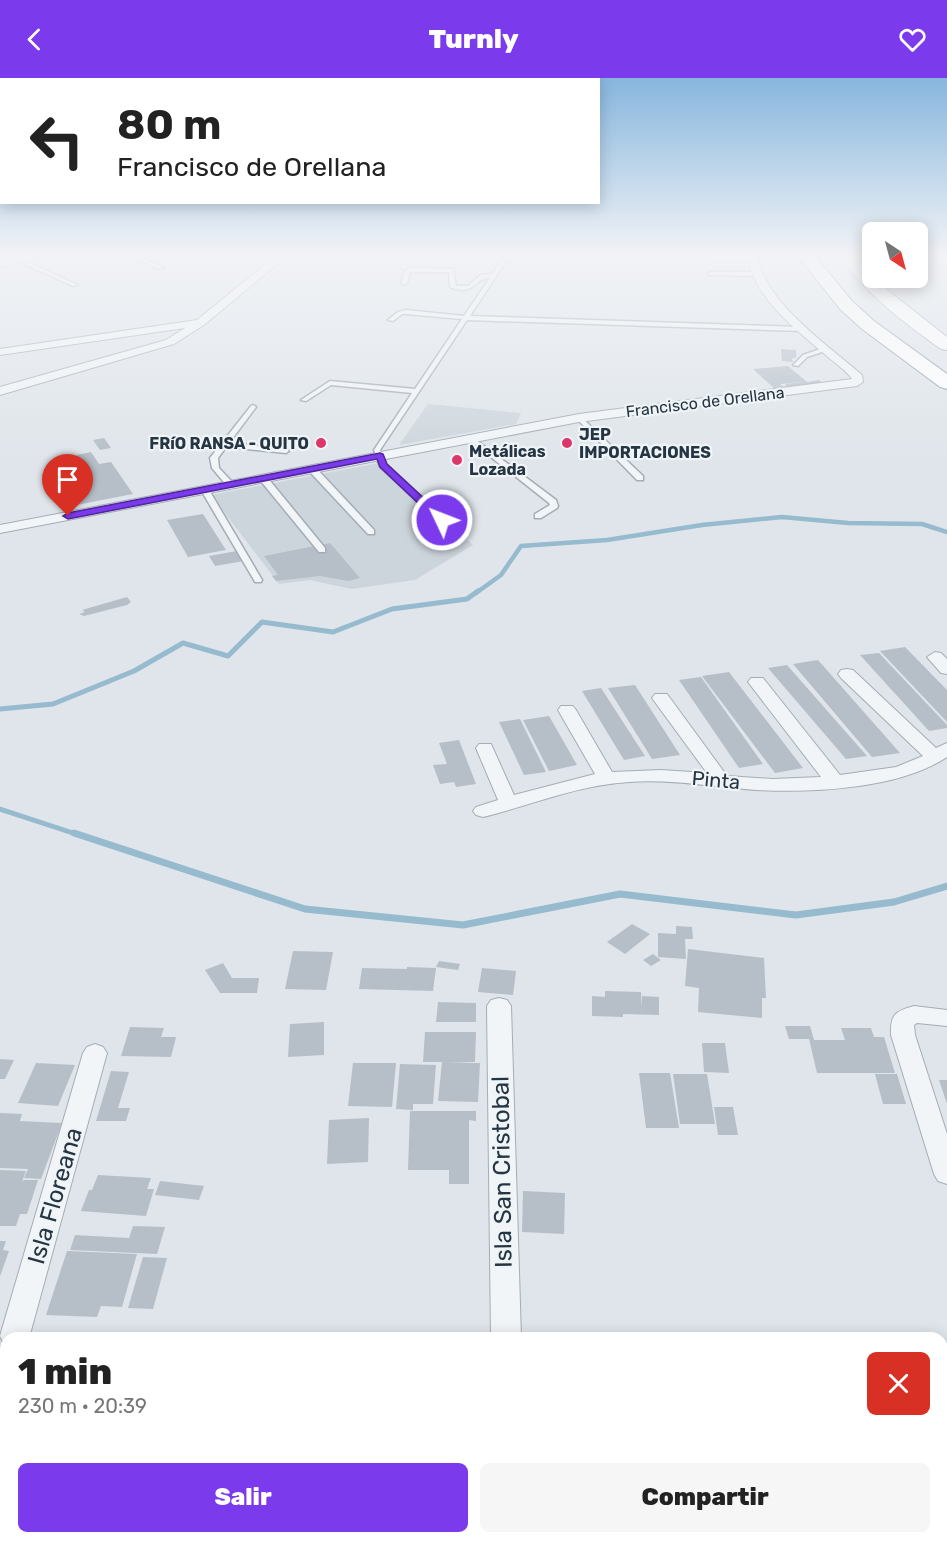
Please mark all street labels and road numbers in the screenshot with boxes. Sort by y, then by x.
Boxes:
street label: Francisco de Orellana [625,383,785,421]
street label: Pinta [691,766,741,794]
street label: Isla San Cristobal [486,1076,518,1268]
street label: Isla Floreana [22,1124,88,1268]

